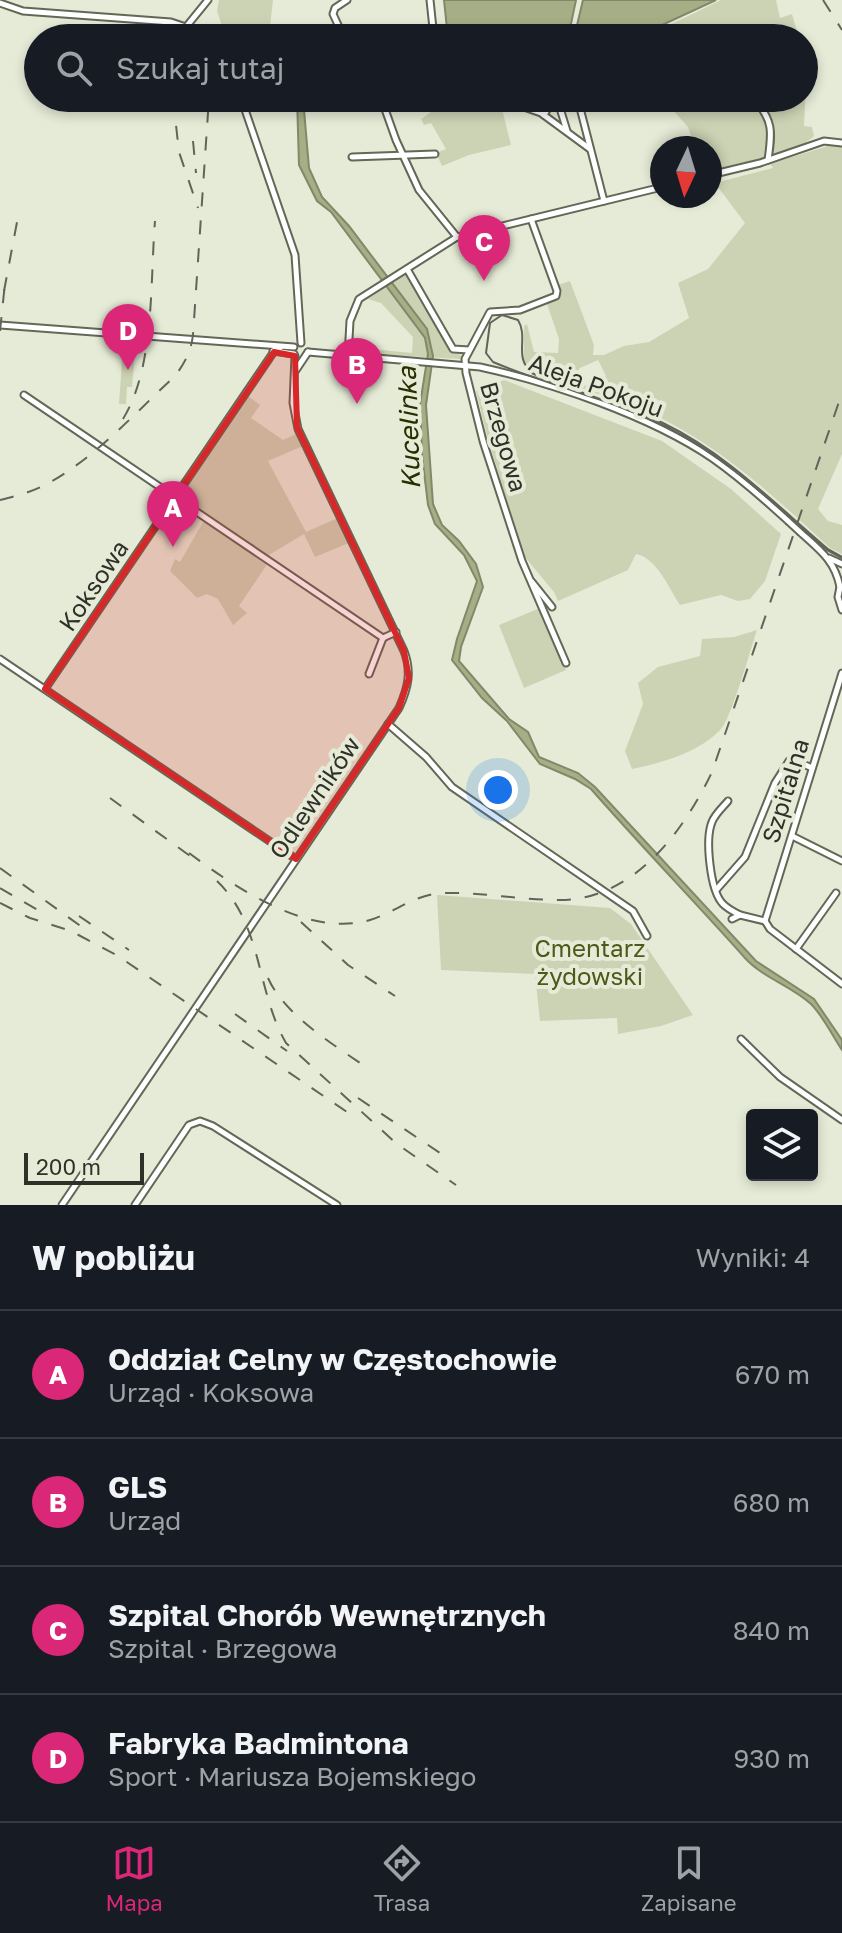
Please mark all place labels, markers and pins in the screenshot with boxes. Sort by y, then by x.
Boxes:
pin: C [458,215,510,281]
pin: D [102,304,154,370]
pin: B [331,338,383,404]
pin: A [147,481,199,547]

